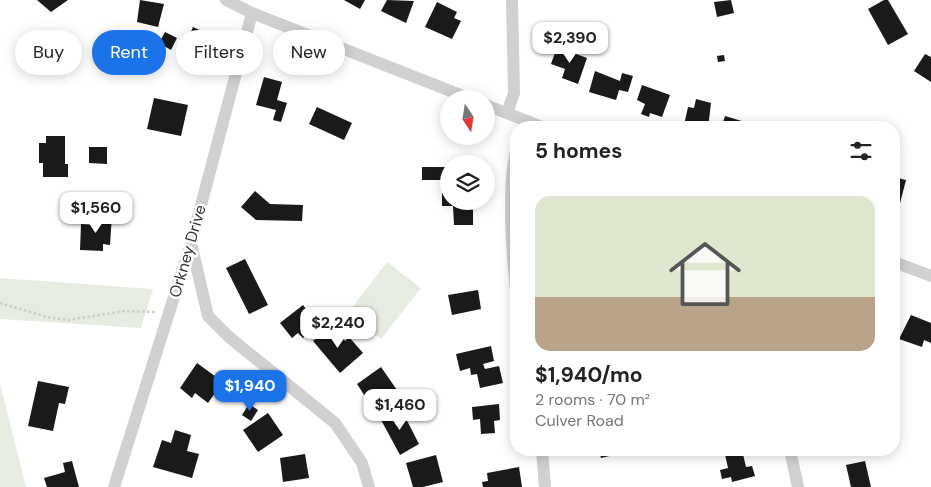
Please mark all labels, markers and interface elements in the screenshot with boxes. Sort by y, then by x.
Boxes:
pin: $2,390 [529,22,611,64]
text: $2,390 [543,27,597,48]
chip: Buy [15,30,82,75]
chip: Rent [92,30,166,75]
chip: Filters [176,30,263,75]
chip: New [273,30,345,75]
north arrow [440,90,495,145]
map controls [440,90,495,210]
text: 5 homes [535,137,622,165]
icon: filters [847,137,875,165]
button: layers [440,155,495,210]
pin: $1,560 [55,192,137,234]
text: $1,560 [71,197,121,218]
street label: Orkney Drive [164,202,211,300]
icon: home [660,229,750,319]
pin: $2,240 [297,306,379,349]
text: $2,240 [311,312,365,333]
text: $1,940/mo [535,361,643,389]
pin: $1,940 [209,370,291,412]
text: $1,940 [224,375,276,396]
pin: $1,460 [359,388,441,431]
text: 2 rooms · 70 m² [535,389,650,410]
text: $1,460 [374,394,426,415]
text: Culver Road [535,410,624,431]

